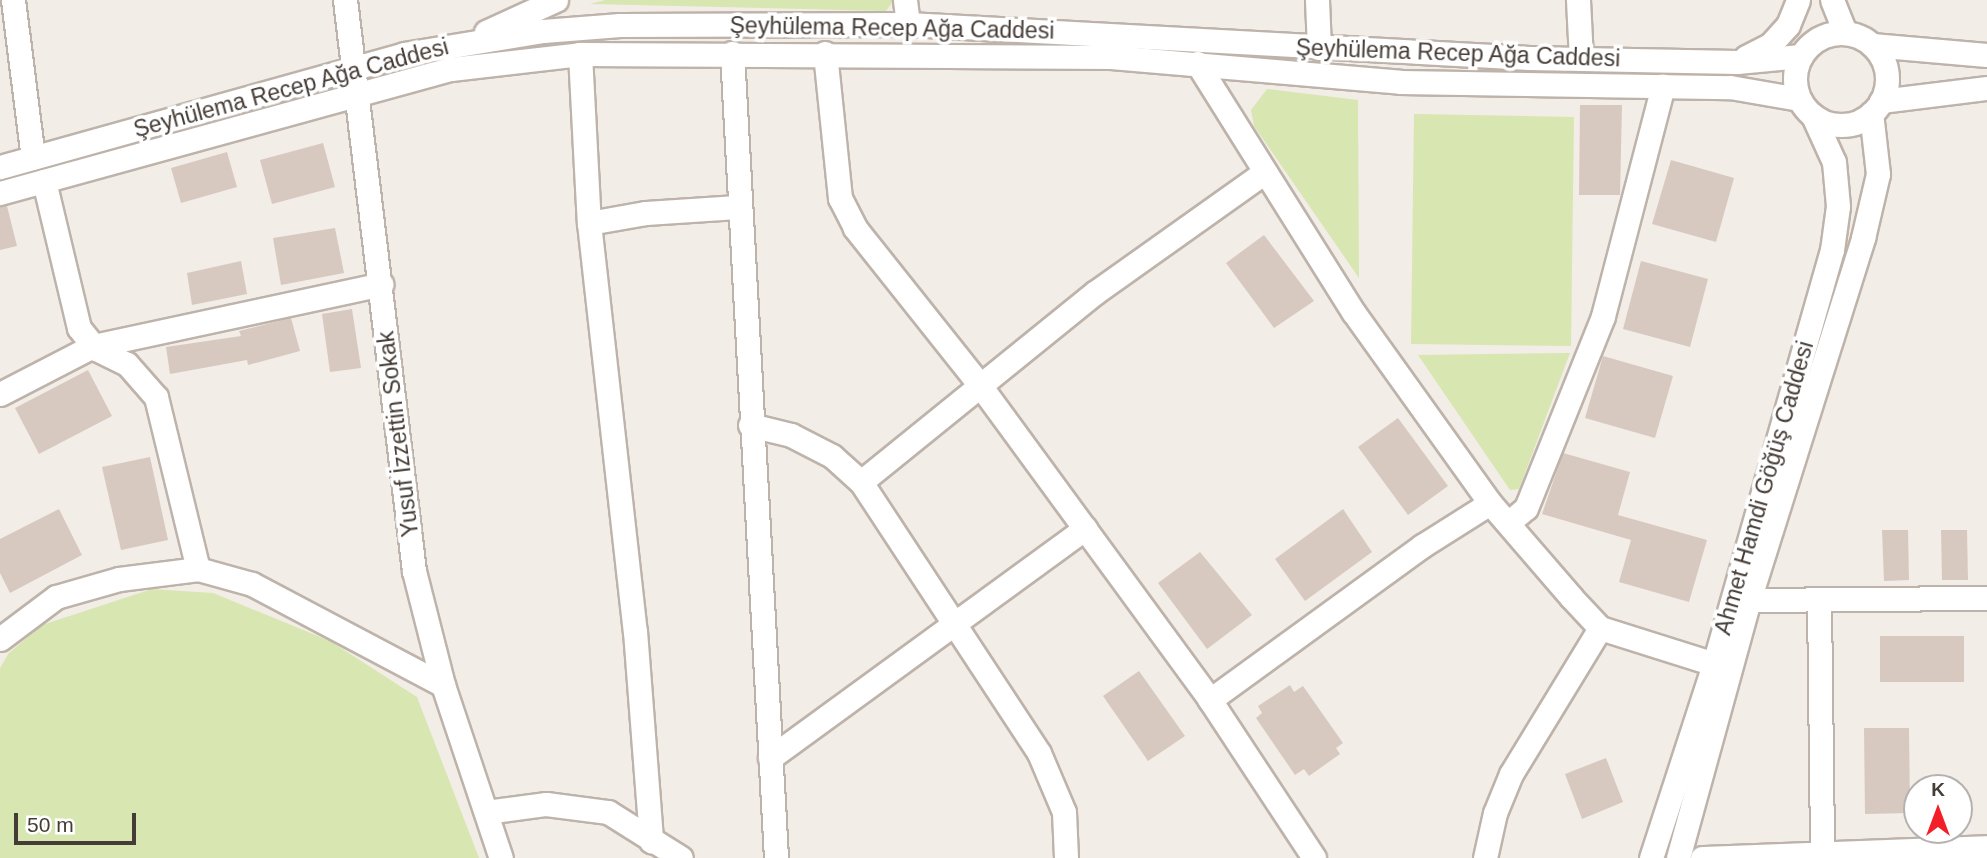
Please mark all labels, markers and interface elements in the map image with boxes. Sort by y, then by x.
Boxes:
street label: Şeyhülema Recep Ağa Caddesi [729,11,1055,45]
street label: Şeyhülema Recep Ağa Caddesi [130,32,452,144]
street label: Şeyhülema Recep Ağa Caddesi [1295,34,1621,72]
street label: Yusuf İzzettin Sokak [372,330,424,538]
street label: Ahmet Hamdi Göğüş Caddesi [1709,338,1819,638]
north arrow [1903,774,1973,844]
text: K [1931,779,1945,800]
scale bar [18,798,140,842]
text: 50 m [27,813,74,836]

